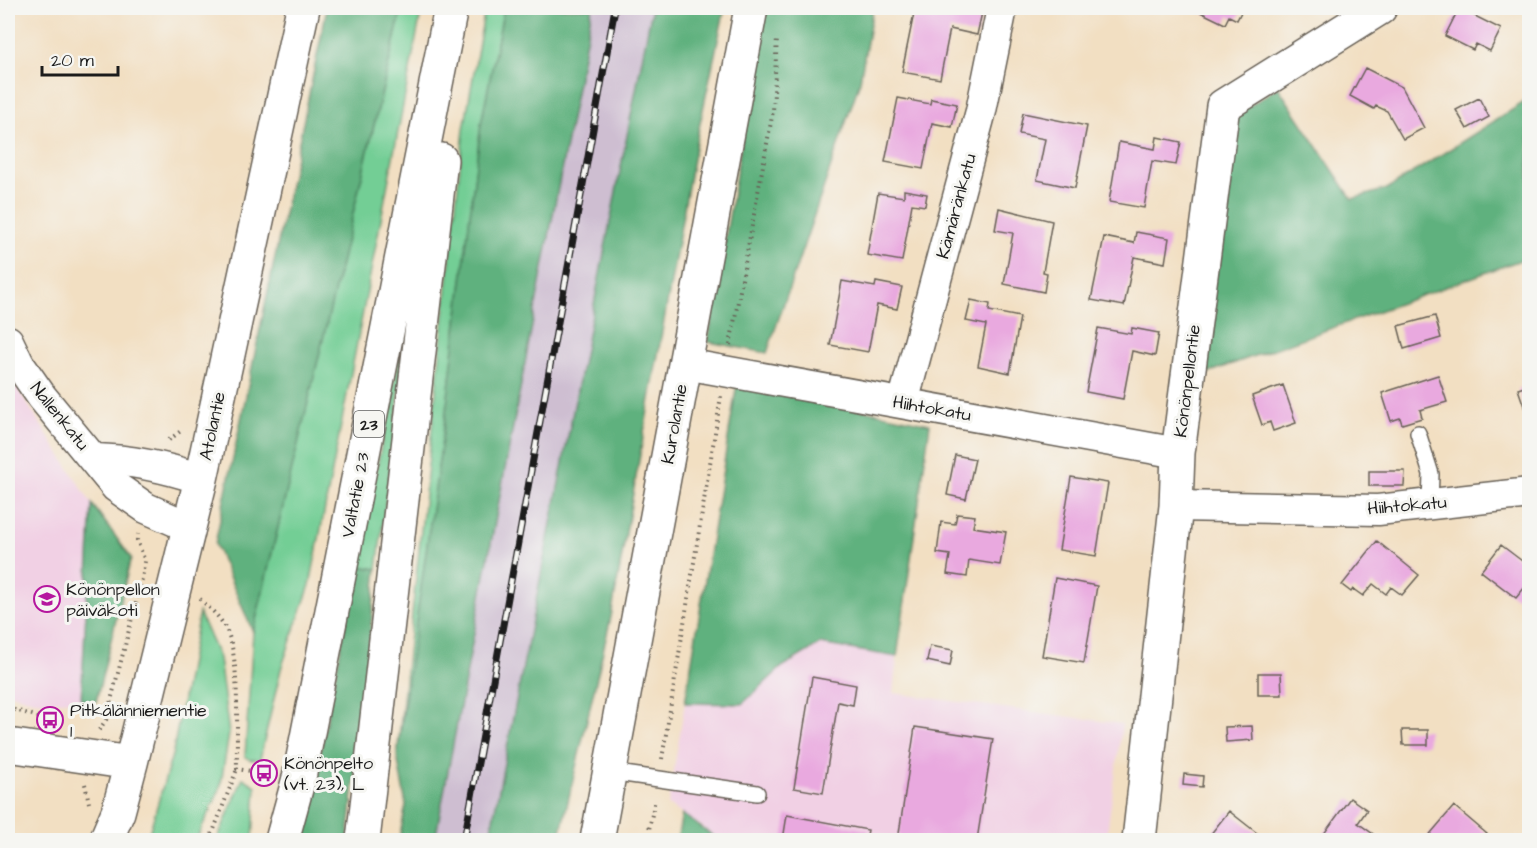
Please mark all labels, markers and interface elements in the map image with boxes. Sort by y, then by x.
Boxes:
scale bar [42,39,118,77]
text: 20 m [51,48,94,73]
street label: Kämäränkatu [930,151,983,262]
street label: Könönpellontie [1168,323,1207,439]
street label: Nallenkatu [24,377,95,456]
street label: Kurolantie [655,382,694,466]
street label: Atolantie [193,389,232,463]
street label: Hiihtokatu [891,389,973,428]
road number: 23 [354,411,384,437]
street label: Valtatie 23 [335,450,376,540]
street label: Hiihtokatu [1366,490,1448,521]
place label: Könönpellon päiväkoti [66,577,160,623]
school or university icon: Könönpellon päiväkoti [32,584,62,614]
place label: Pitkälänniementie 1 [70,698,207,744]
bus stop icon: Pitkälänniementie 1 [35,705,65,735]
place label: Könönpelto (vt. 23), L [284,751,373,797]
bus stop icon: Könönpelto (vt. 23), L [249,758,279,788]

